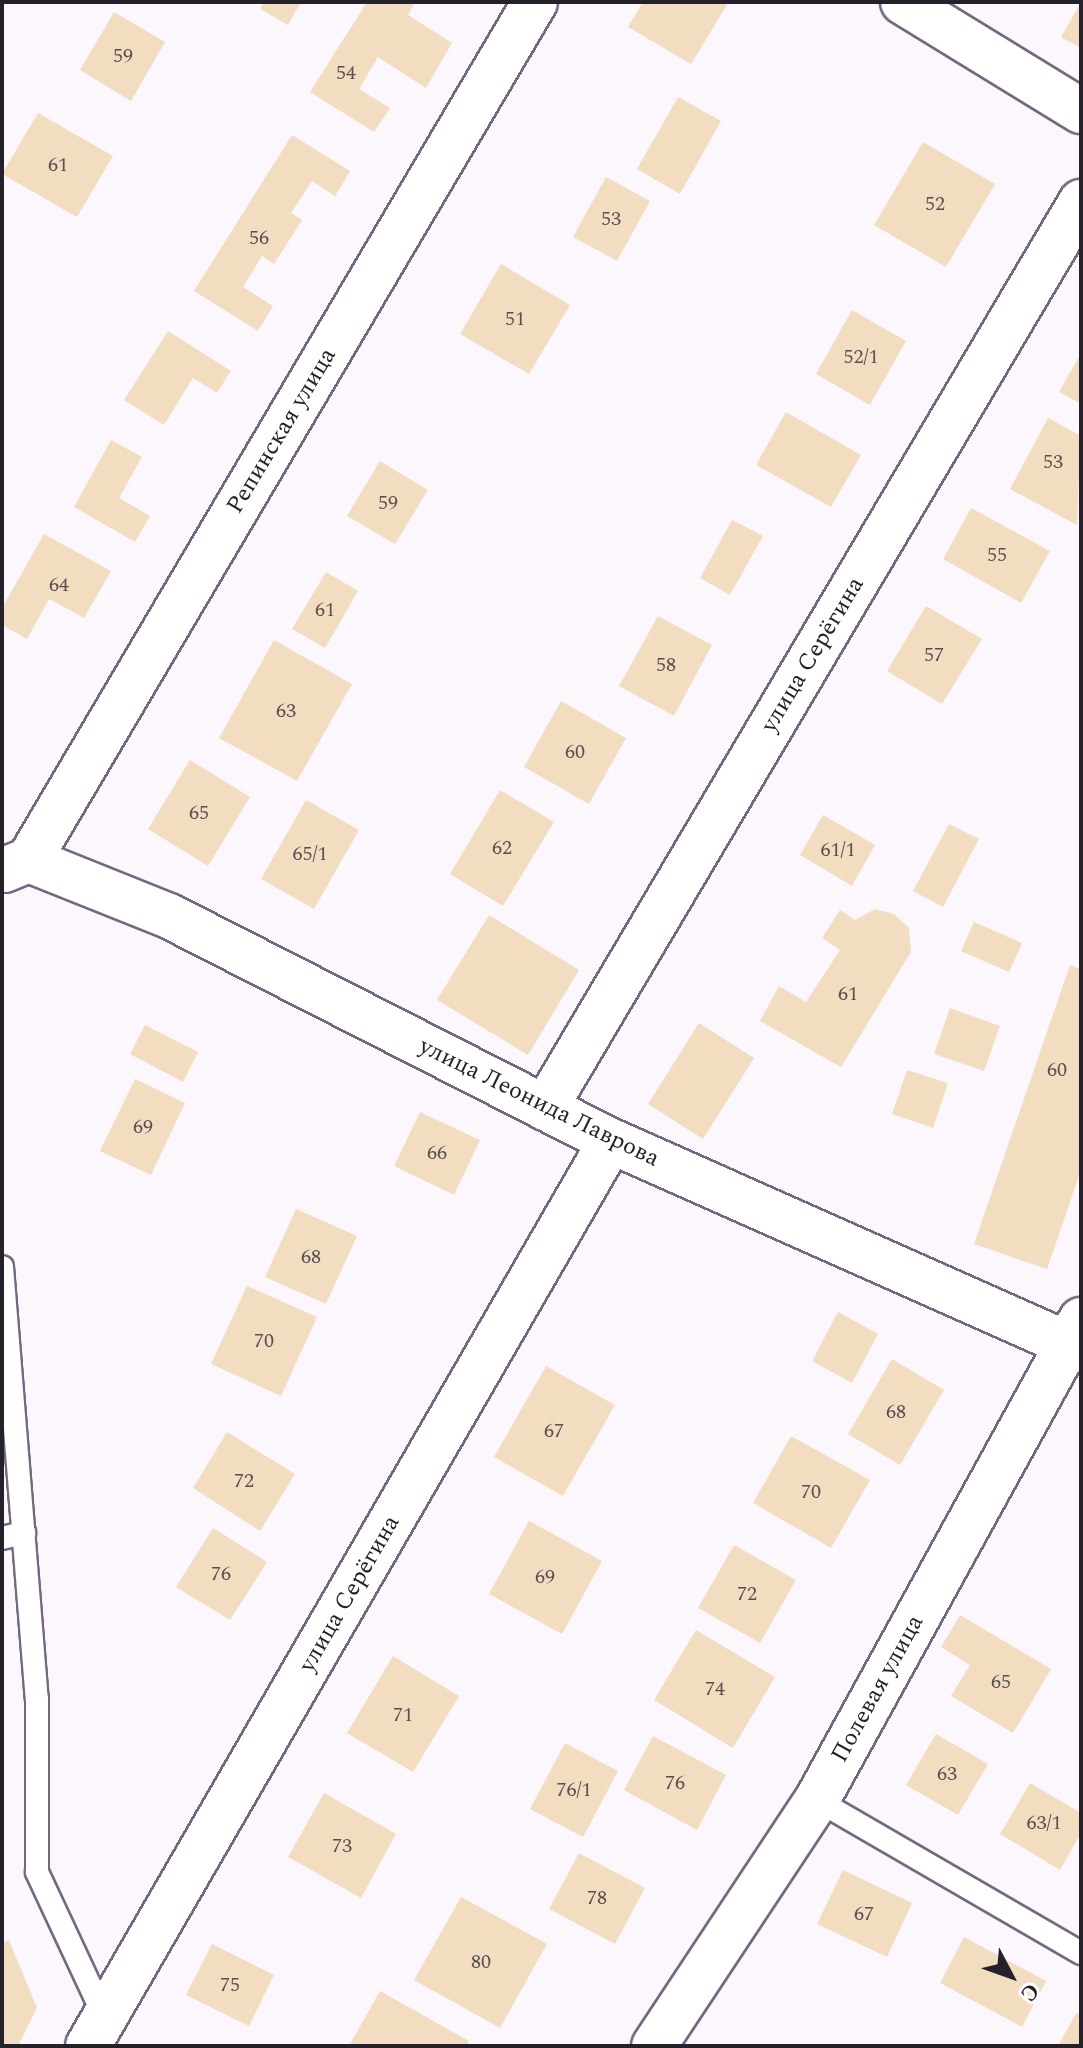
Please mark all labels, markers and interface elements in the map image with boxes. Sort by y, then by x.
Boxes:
house number: 59 [113,44,133,68]
house number: 54 [336,61,356,85]
house number: 61 [48,153,68,177]
house number: 52 [925,192,945,216]
house number: 53 [601,207,621,231]
house number: 56 [249,226,269,250]
house number: 51 [505,307,525,331]
street label: Репинская улица [221,343,343,519]
house number: 52/1 [844,345,878,369]
house number: 53 [1043,450,1063,474]
house number: 59 [378,491,398,515]
house number: 55 [987,543,1007,567]
street label: улица Серёгина [755,572,871,738]
house number: 64 [49,573,69,597]
house number: 61 [315,598,335,622]
house number: 57 [924,643,944,667]
house number: 58 [656,653,676,677]
house number: 63 [276,699,296,723]
house number: 60 [565,740,585,764]
house number: 65 [189,801,209,825]
house number: 62 [492,836,512,860]
house number: 61/1 [821,838,855,862]
house number: 65/1 [293,842,327,866]
house number: 61 [838,982,858,1006]
street label: улица Леонида Лаврова [414,1032,664,1174]
house number: 60 [1047,1058,1067,1082]
house number: 69 [133,1115,153,1139]
house number: 66 [427,1141,447,1165]
house number: 68 [301,1245,321,1269]
house number: 70 [254,1329,274,1353]
house number: 68 [886,1400,906,1424]
house number: 67 [544,1419,564,1443]
house number: 72 [234,1469,254,1493]
house number: 70 [801,1480,821,1504]
street label: улица Серёгина [293,1510,407,1678]
house number: 76 [211,1562,231,1586]
house number: 69 [535,1565,555,1589]
house number: 72 [737,1582,757,1606]
street label: Полевая улица [826,1610,930,1768]
house number: 65 [991,1670,1011,1694]
house number: 74 [705,1677,725,1701]
house number: 71 [393,1703,413,1727]
house number: 63 [937,1762,957,1786]
house number: 76 [665,1771,685,1795]
house number: 76/1 [557,1778,591,1802]
house number: 63/1 [1027,1811,1061,1835]
house number: 73 [332,1834,352,1858]
house number: 78 [587,1886,607,1910]
house number: 67 [854,1902,874,1926]
north arrow [971,1936,1051,2016]
house number: 80 [471,1950,491,1974]
house number: 75 [220,1973,240,1997]
text: С [1012,1975,1047,2009]

